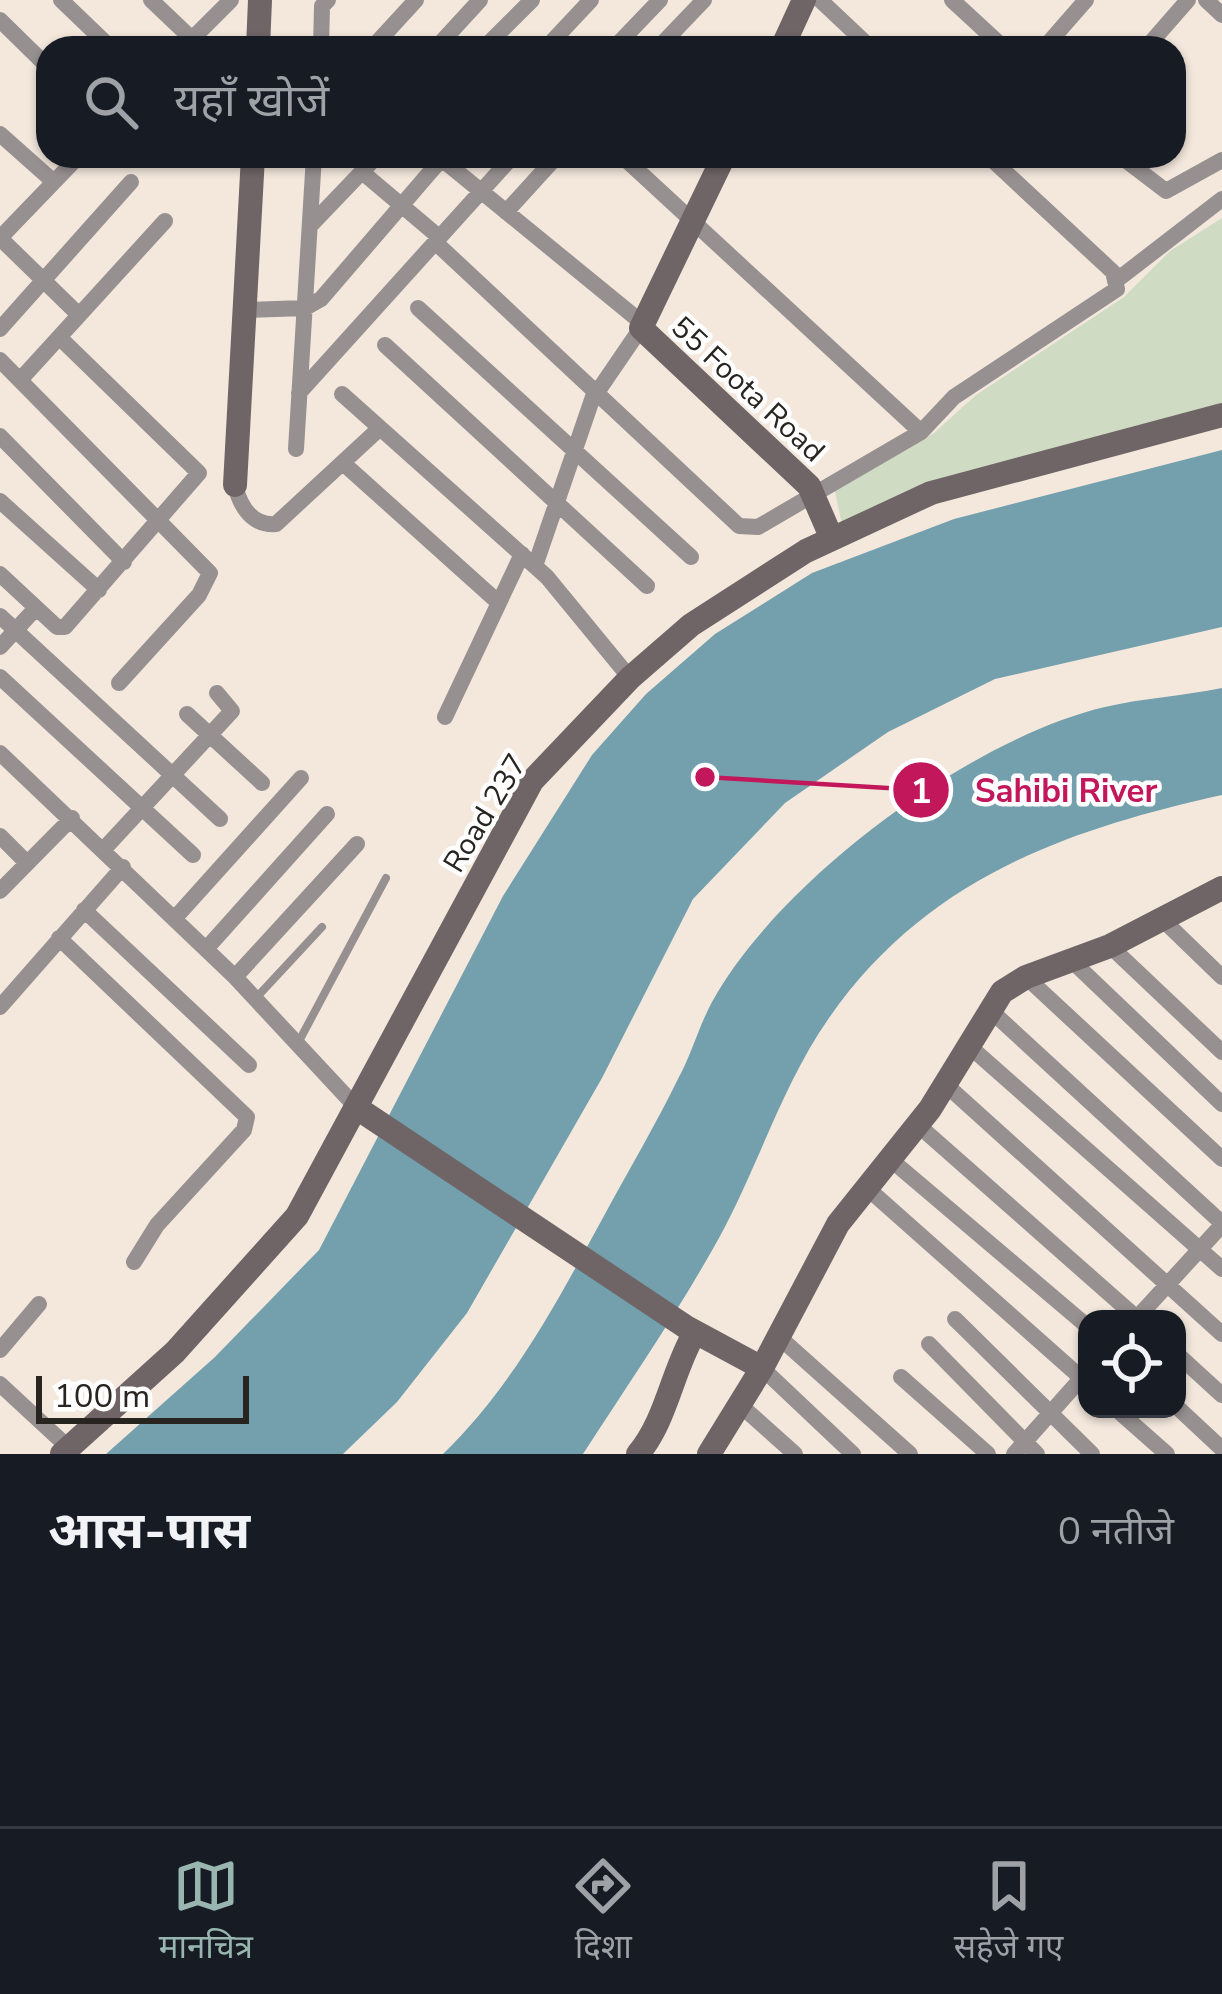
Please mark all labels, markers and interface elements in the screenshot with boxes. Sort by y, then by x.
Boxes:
search box [36,36,1186,168]
icon: search [78,69,144,135]
text: यहाँ खोजें [174,71,329,132]
street label: 55 Foota Road [662,307,834,471]
street label: Road 237 [434,746,537,880]
callout: Sahibi River [891,756,1182,825]
text: 1 [910,767,932,816]
text: Sahibi River [975,769,1157,814]
map controls [1078,1310,1186,1418]
button: locate [1078,1310,1186,1418]
scale bar [36,1370,249,1423]
text: 100 m [54,1374,150,1419]
text: आस-पास [48,1496,250,1566]
text: 0 नतीजे [1058,1505,1174,1558]
tab: मानचित्र [159,1853,253,1971]
tab: दिशा [570,1853,636,1971]
tab: सहेजे गए [954,1853,1063,1971]

